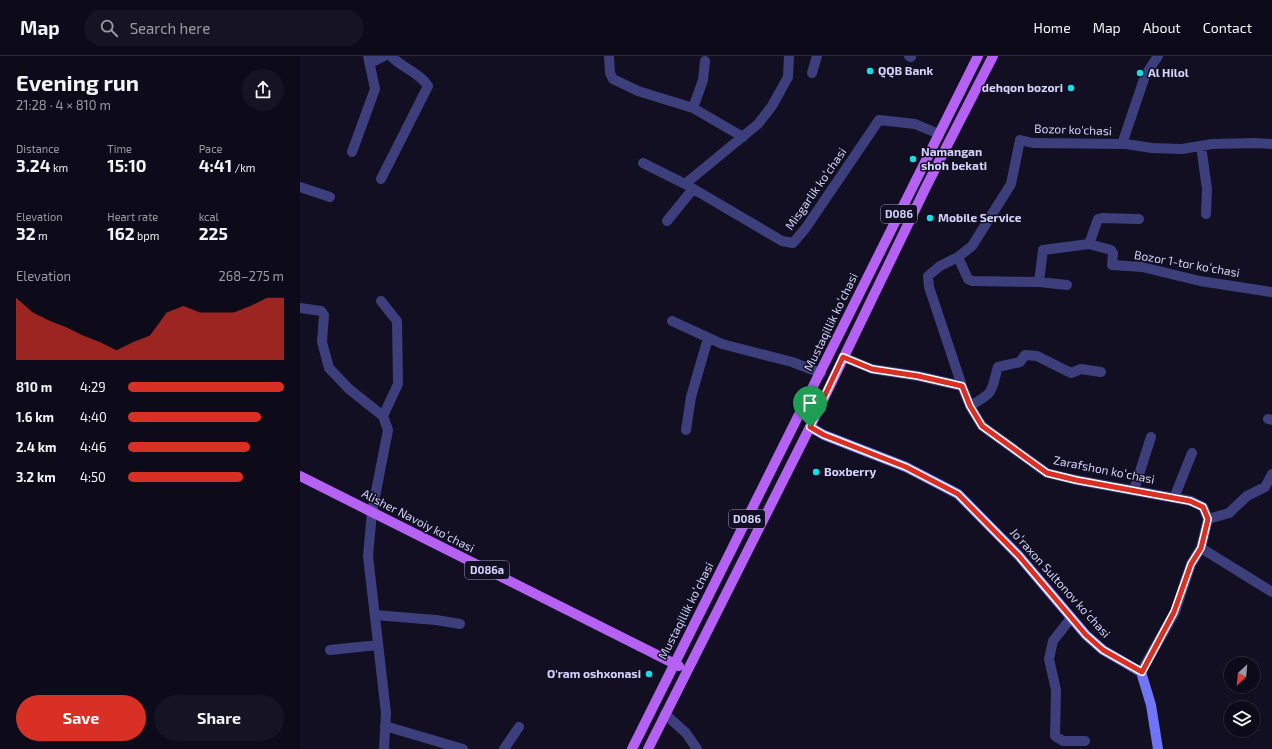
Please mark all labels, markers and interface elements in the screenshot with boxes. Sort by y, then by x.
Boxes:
search box [84,10,364,46]
text: Map [20,16,60,39]
icon: search [98,17,120,39]
text: Search here [130,19,210,37]
text: Home [1034,19,1071,36]
text: Map [1093,19,1121,36]
text: About [1143,19,1181,36]
text: Contact [1203,19,1252,36]
place label: QQB Bank [878,63,934,78]
place label: Al Hilol [1148,65,1189,79]
marker: QQB Bank [865,66,875,76]
marker: Al Hilol [1135,68,1145,78]
text: Evening run [16,69,139,95]
button: share [242,69,284,111]
place label: dehqon bozori [982,80,1063,94]
marker: dehqon bozori [1066,83,1076,93]
text: 21:28 · 4 × 810 m [16,97,111,113]
street label: Bozor ko'chasi [1034,121,1112,137]
text: Distance [16,142,59,155]
text: Time [107,142,132,155]
text: Pace [199,142,222,155]
place label: Namangan shoh bekati [921,144,987,172]
street label: Misgarlik koʻchasi [782,145,849,232]
marker: Namangan shoh bekati [908,154,918,164]
text: 3.24 [16,155,51,175]
text: 15:10 [107,155,147,175]
text: 4:41 [199,155,232,175]
text: km [51,161,68,174]
text: /km [232,161,255,174]
road number: D086 [881,205,917,223]
text: Elevation [16,210,63,223]
text: Heart rate [107,210,158,223]
text: kcal [199,210,219,223]
place label: Mobile Service [938,210,1022,224]
marker: Mobile Service [925,213,935,223]
text: 32 [16,223,36,243]
text: 162 [107,223,135,243]
text: 225 [199,223,228,243]
text: m [36,229,48,242]
text: bpm [135,229,159,242]
street label: Bozor 1-tor koʻchasi [1133,247,1241,279]
text: Elevation [16,268,71,284]
text: 268–275 m [218,268,284,284]
street label: Mustaqillik koʻchasi [800,270,860,373]
text: 810 m [16,379,52,395]
text: 4:29 [80,379,106,395]
pin [793,386,827,427]
icon: arrive [799,392,821,414]
text: 1.6 km [16,409,54,425]
text: 4:40 [80,409,107,425]
text: 2.4 km [16,439,56,455]
text: 4:46 [80,439,107,455]
street label: Zarafshon koʻchasi [1052,452,1156,486]
place label: Boxberry [824,464,877,479]
marker: Boxberry [811,467,821,477]
text: 3.2 km [16,469,56,485]
text: 4:50 [80,469,106,485]
street label: Alisher Navoiy koʻchasi [360,486,477,555]
road number: D086 [729,510,765,528]
street label: Joʻraxon Sultonov koʻchasi [1008,525,1114,640]
street label: Mustaqillik koʻchasi [655,560,716,661]
road number: D086a [465,561,509,579]
north arrow [1224,657,1260,693]
map controls [1224,657,1260,737]
place label: O'ram oshxonasi [547,666,641,680]
marker: O'ram oshxonasi [644,669,654,679]
button: Save [16,695,146,741]
button: Share [154,695,284,741]
button: layers [1224,701,1260,737]

